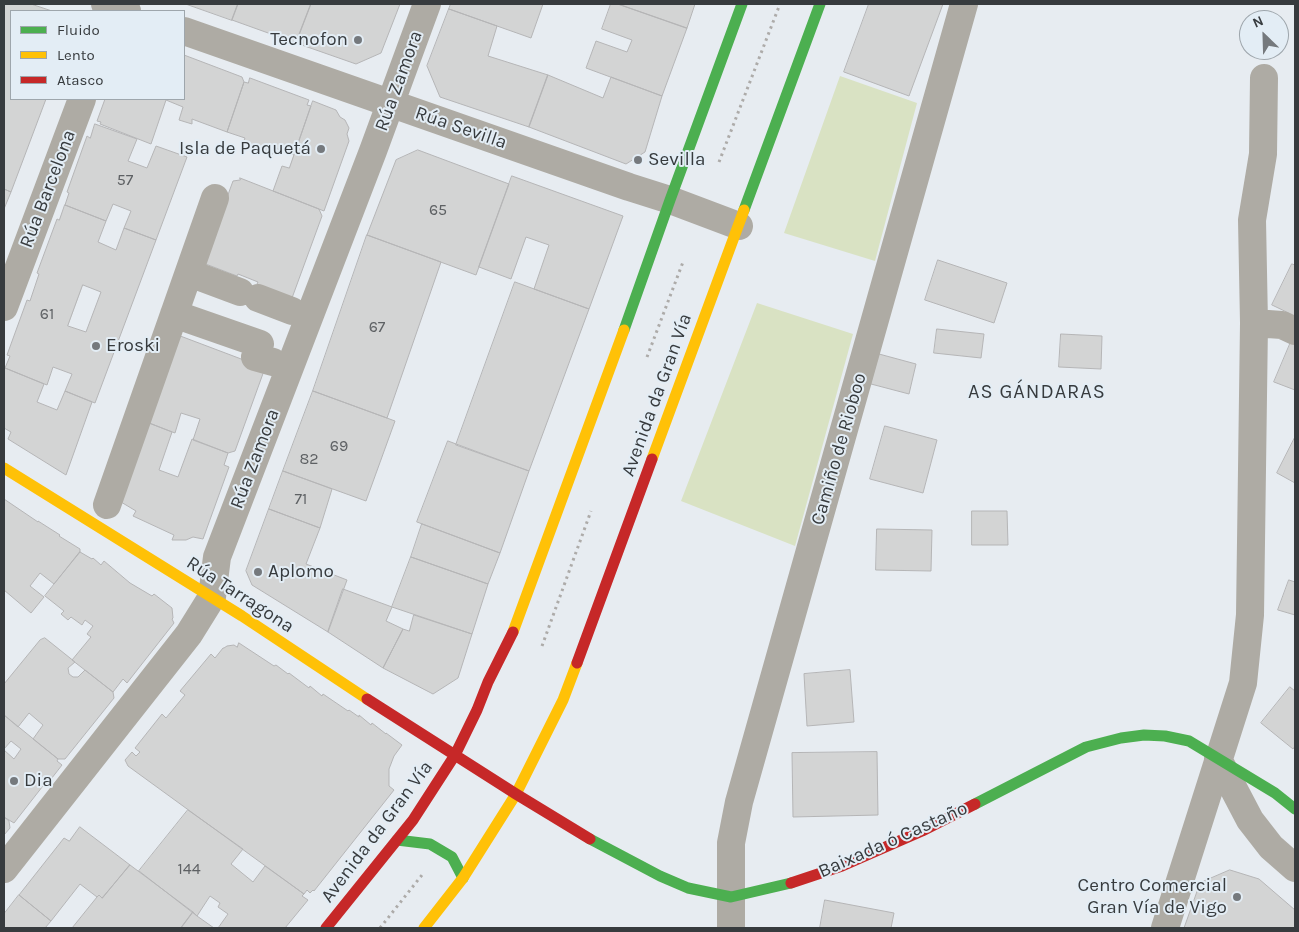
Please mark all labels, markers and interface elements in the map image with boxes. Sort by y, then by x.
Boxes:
legend [10,10,185,100]
north arrow [1239,10,1289,60]
text: N [1250,12,1266,32]
text: Fluido [57,21,100,39]
street label: Rúa Zamora [370,28,428,134]
place label: Tecnofon [270,29,348,51]
marker: Tecnofon [352,34,364,46]
text: Lento [57,46,95,64]
text: Atasco [57,71,103,89]
street label: Rúa Sevilla [412,102,510,154]
street label: Rúa Barcelona [15,127,81,251]
place label: Isla de Paquetá [179,138,311,160]
marker: Isla de Paquetá [315,143,327,155]
place label: Sevilla [648,149,706,171]
marker: Sevilla [632,154,644,166]
house number: 57 [117,170,133,190]
house number: 65 [429,200,447,220]
house number: 61 [40,304,54,324]
street label: Avenida da Gran Vía [617,310,697,480]
house number: 67 [369,317,385,337]
place label: Eroski [106,335,160,357]
marker: Eroski [90,340,102,352]
street label: Camiño de Rioboo [806,370,872,528]
district label: AS GÁNDARAS [967,380,1107,404]
street label: Rúa Zamora [225,406,285,512]
house number: 69 [330,436,348,456]
house number: 82 [299,449,319,469]
house number: 71 [295,489,307,509]
street label: Rúa Tarragona [182,552,298,638]
place label: Aplomo [268,561,334,583]
marker: Aplomo [252,566,264,578]
street label: Avenida da Gran Vía [316,757,438,907]
place label: Dia [24,770,53,792]
marker: Dia [8,775,20,787]
street label: Baixada ó Castaño [815,797,971,883]
house number: 144 [177,859,201,879]
place label: Centro Comercial Gran Vía de Vigo [1078,875,1227,919]
marker: Centro Comercial Gran Vía de Vigo [1231,891,1243,903]

